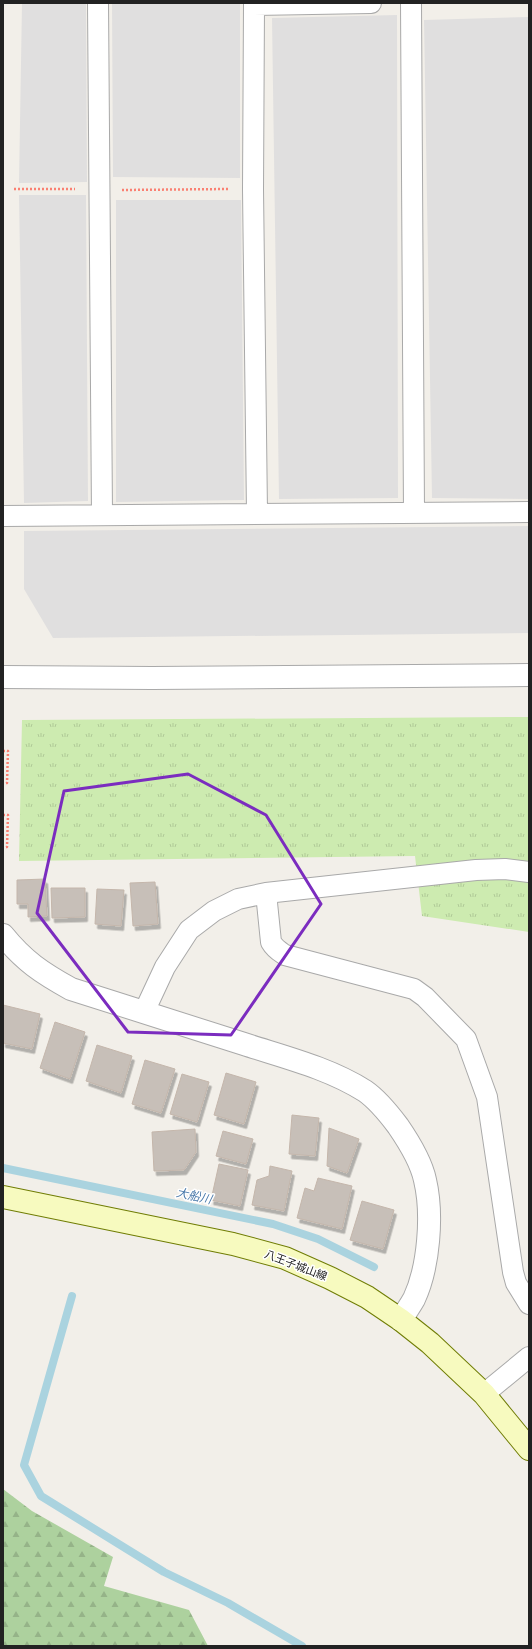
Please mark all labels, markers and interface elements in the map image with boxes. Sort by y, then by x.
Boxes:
water label: 大船川 [175,1185,215,1207]
street label: 八王子城山線 [263,1248,329,1282]

